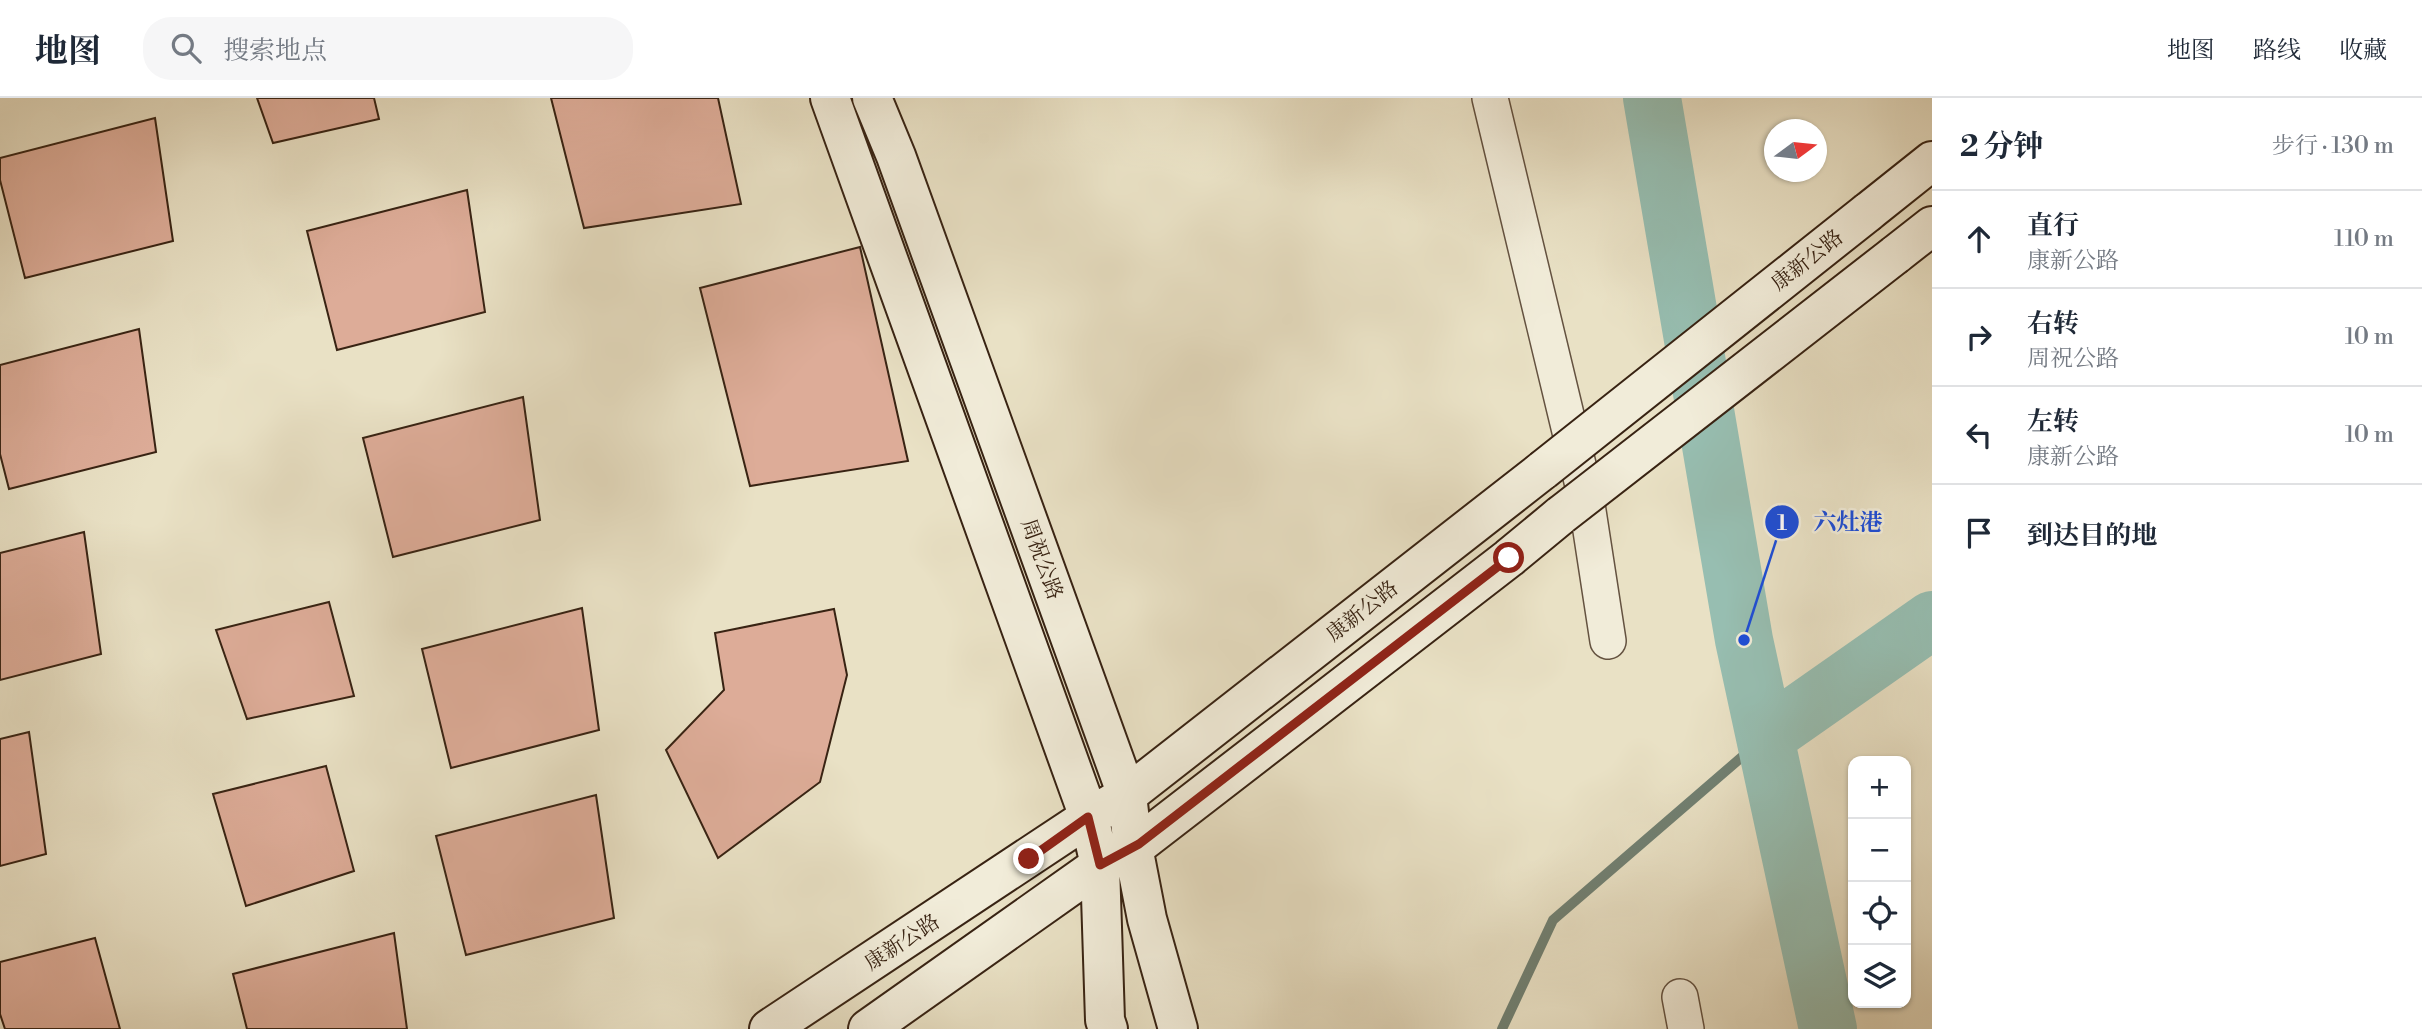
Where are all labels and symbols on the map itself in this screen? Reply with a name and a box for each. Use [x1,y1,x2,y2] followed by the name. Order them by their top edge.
[1764,119,1827,182] north arrow
[1767,225,1849,297] street label: 康新公路
[1764,500,1896,544] callout: 六灶港
[1814,509,1883,537] text: 六灶港
[1777,511,1787,537] text: 1
[1014,515,1068,603] street label: 周祝公路
[1493,542,1524,573] route start
[1322,576,1404,648] street label: 康新公路
[1013,843,1044,874] route end
[860,909,945,977] street label: 康新公路

